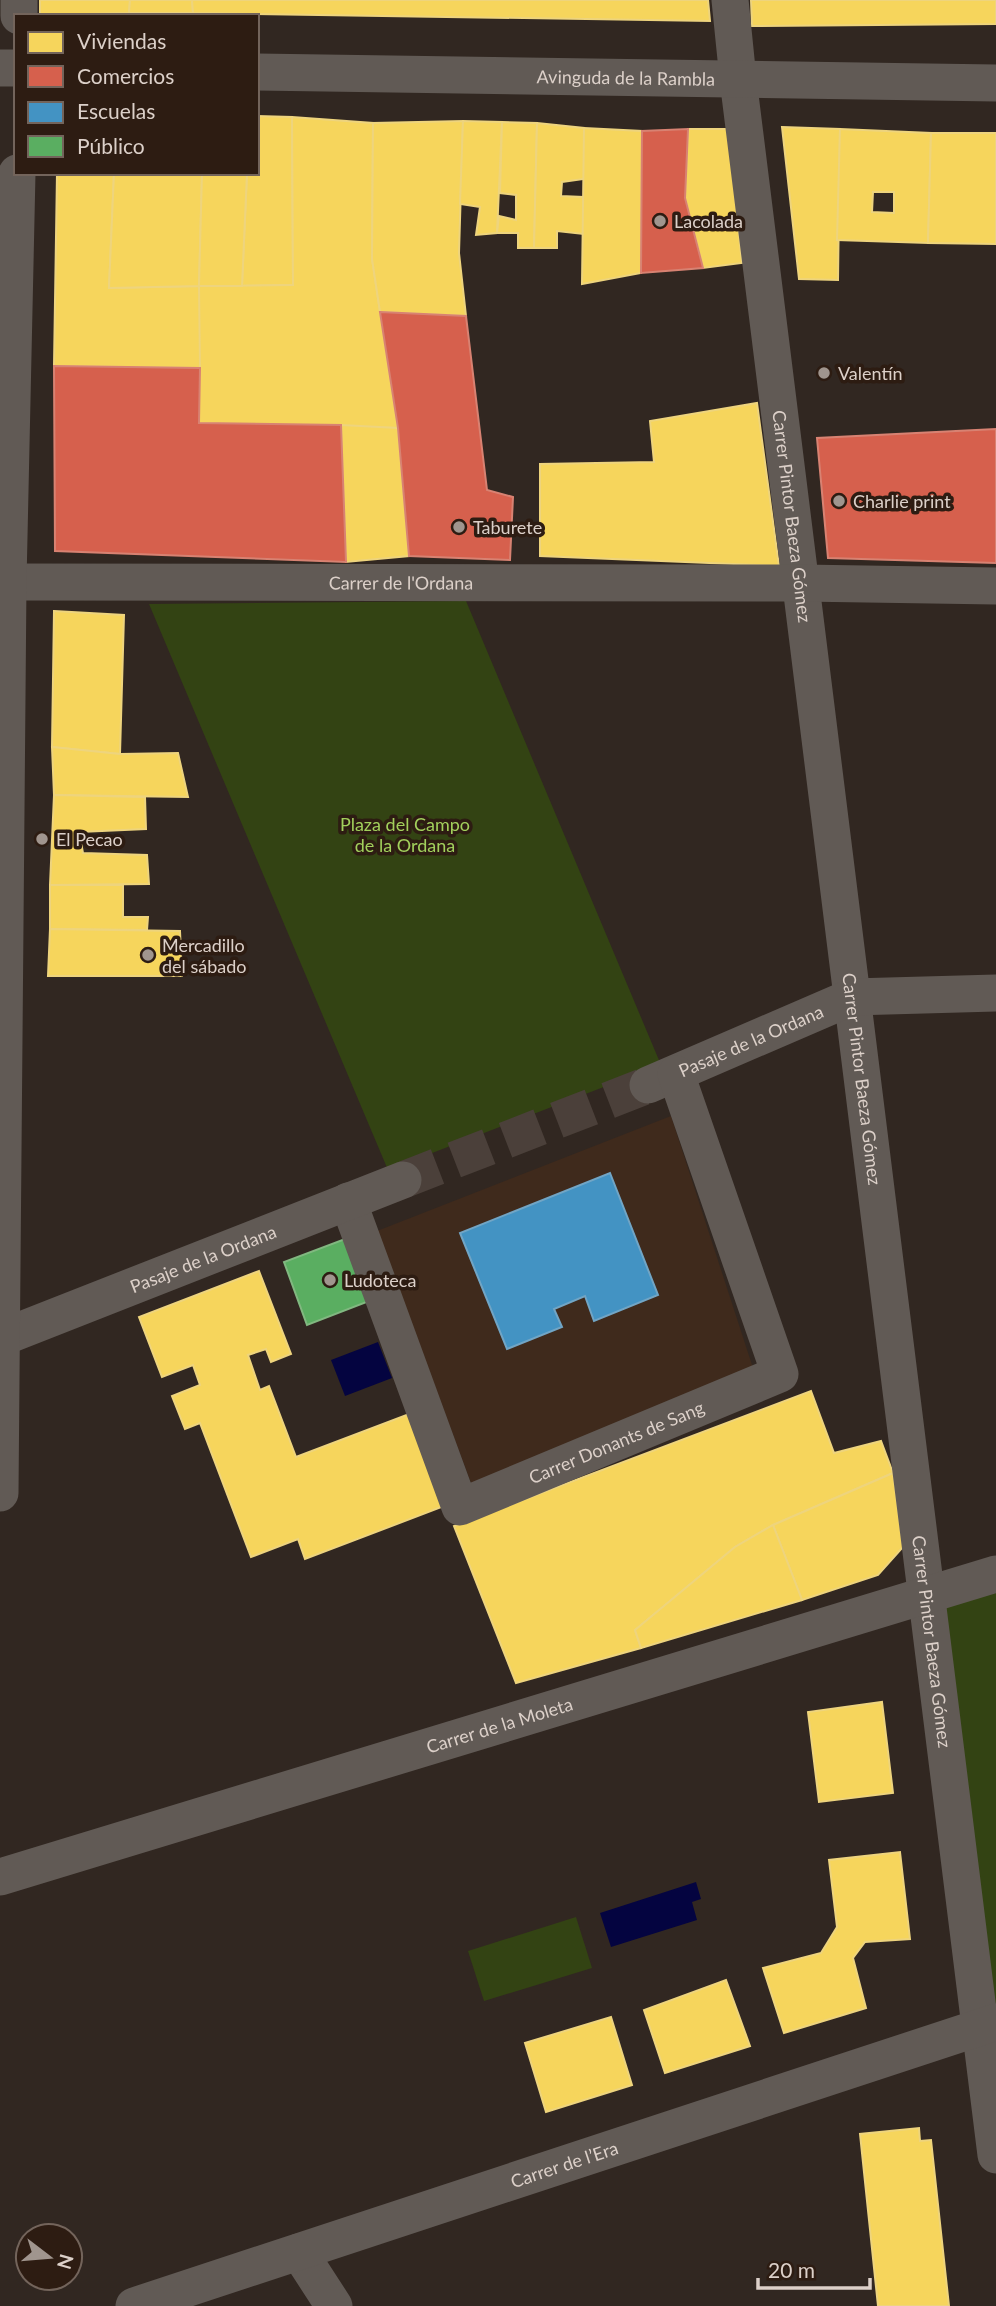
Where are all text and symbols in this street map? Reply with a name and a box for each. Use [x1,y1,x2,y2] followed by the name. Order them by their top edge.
[14,14,259,175] legend
[77,28,166,53] text: Viviendas
[77,63,174,88] text: Comercios
[537,65,715,90] street label: Avinguda de la Rambla
[77,98,155,123] text: Escuelas
[77,133,145,158] text: Público
[674,210,743,232] place label: Lacolada
[652,213,668,229] marker: Lacolada
[838,362,903,384] place label: Valentín
[816,365,832,381] marker: Valentín
[768,409,816,624] street label: Carrer Pintor Baeza Gómez
[853,490,951,512] place label: Charlie print
[831,493,847,509] marker: Charlie print
[473,516,542,538] place label: Taburete
[451,519,467,535] marker: Taburete
[329,571,473,594] street label: Carrer de l'Ordana
[340,813,470,856] park label: Plaza del Campo de la Ordana
[56,828,123,850] place label: El Pecao
[34,831,50,847] marker: El Pecao
[162,934,247,977] place label: Mercadillo del sábado
[140,947,156,963] marker: Mercadillo del sábado
[838,971,886,1186] street label: Carrer Pintor Baeza Gómez
[675,1000,826,1081] street label: Pasaje de la Ordana
[127,1220,279,1297] street label: Pasaje de la Ordana
[344,1269,416,1291] place label: Ludoteca
[322,1272,338,1288] marker: Ludoteca
[525,1396,707,1488] street label: Carrer Donants de Sang
[908,1534,956,1749] street label: Carrer Pintor Baeza Gómez
[424,1692,575,1758] street label: Carrer de la Moleta
[508,2136,621,2192] street label: Carrer de l’Era
[14,2222,84,2292] north arrow
[758,2246,870,2290] scale bar
[53,2252,79,2272] text: N
[768,2257,815,2282] text: 20 m

